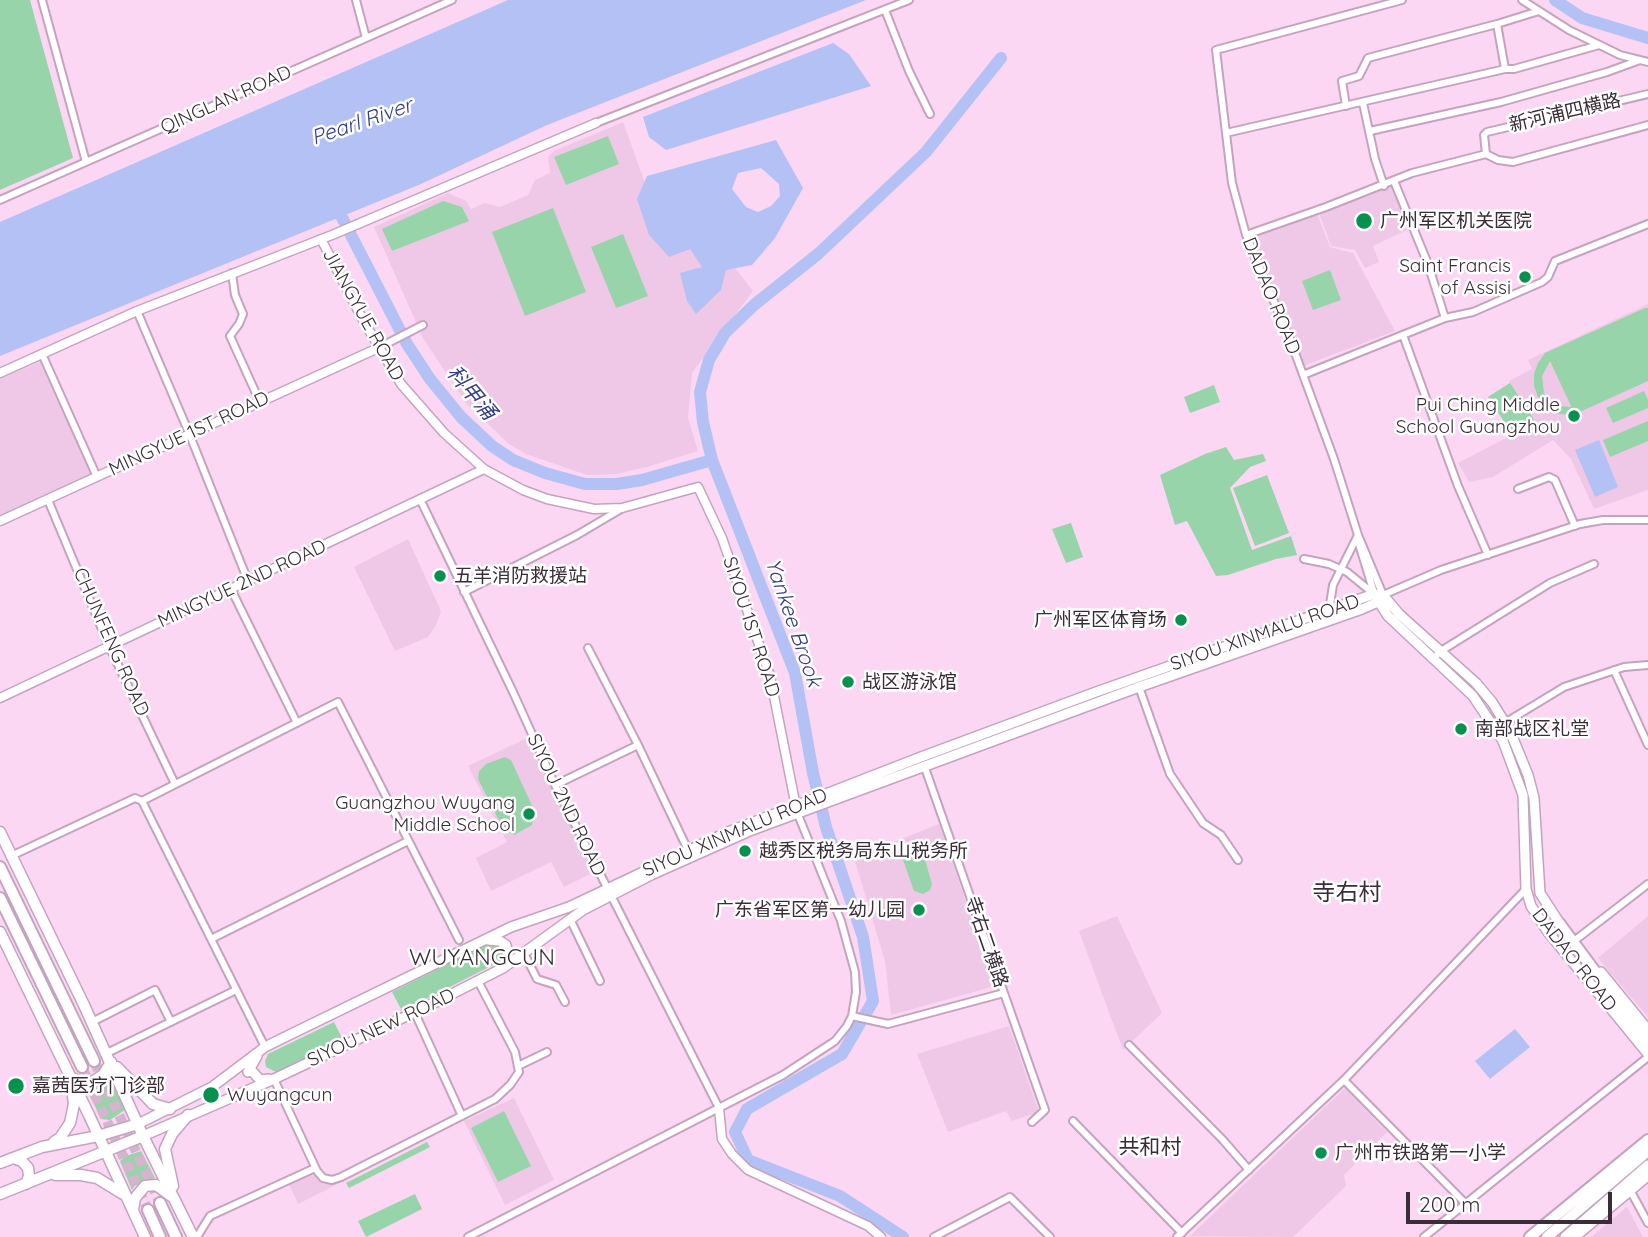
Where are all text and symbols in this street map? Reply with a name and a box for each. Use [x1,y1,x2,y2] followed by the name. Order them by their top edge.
[157,61,295,139] street label: QINGLAN ROAD
[1507,89,1623,137] street label: 新河浦四横路
[308,93,416,151] water label: Pearl River
[1380,210,1532,232] place label: 广州军区机关医院
[1354,211,1374,231] marker: 广州军区机关医院
[1237,234,1305,358] street label: DADAO ROAD
[317,245,409,385] street label: JIANGYUE ROAD
[1399,255,1511,299] place label: Saint Francis of Assisi
[1517,269,1533,285] marker: Saint Francis of Assisi
[441,361,501,425] water label: 科甲涌
[105,387,273,481] street label: MINGYUE 1ST ROAD
[1396,394,1560,438] place label: Pui Ching Middle School Guangzhou
[1566,408,1582,424] marker: Pui Ching Middle School Guangzhou
[154,535,330,633] street label: MINGYUE 2ND ROAD
[718,554,784,700] street label: SIYOU 1ST ROAD
[759,556,827,690] water label: Yankee Brook
[68,564,154,720] street label: CHUNFENG ROAD
[454,565,587,587] place label: 五羊消防救援站
[432,568,448,584] marker: 五羊消防救援站
[1168,590,1362,676] street label: SIYOU XINMALU ROAD
[1034,609,1167,631] place label: 广州军区体育场
[1173,612,1189,628] marker: 广州军区体育场
[862,671,957,693] place label: 战区游泳馆
[840,674,856,690] marker: 战区游泳馆
[1475,718,1589,740] place label: 南部战区礼堂
[1453,721,1469,737] marker: 南部战区礼堂
[522,730,610,880] street label: SIYOU 2ND ROAD
[639,784,831,882] street label: SIYOU XINMALU ROAD
[335,792,515,836] place label: Guangzhou Wuyang Middle School
[521,806,537,822] marker: Guangzhou Wuyang Middle School
[759,840,968,862] place label: 越秀区税务局东山税务所
[737,843,753,859] marker: 越秀区税务局东山税务所
[1313,879,1381,907] district label: 寺右村
[960,893,1012,991] street label: 寺右二横路
[715,899,905,921] place label: 广东省军区第一幼儿园
[911,902,927,918] marker: 广东省军区第一幼儿园
[1527,904,1621,1016] street label: DADAO ROAD
[401,944,563,972] district label: WUYANGCUN
[304,984,458,1072] street label: SIYOU NEW ROAD
[32,1075,165,1097] place label: 嘉茜医疗门诊部
[6,1076,26,1096] marker: 嘉茜医疗门诊部
[227,1084,332,1106] place label: Wuyangcun
[201,1085,221,1105] marker: Wuyangcun
[1119,1135,1181,1161] district label: 共和村
[1335,1142,1506,1164] place label: 广州市铁路第一小学
[1313,1145,1329,1161] marker: 广州市铁路第一小学
[1410,1178,1616,1222] scale bar
[1419,1191,1481,1217] text: 200 m

